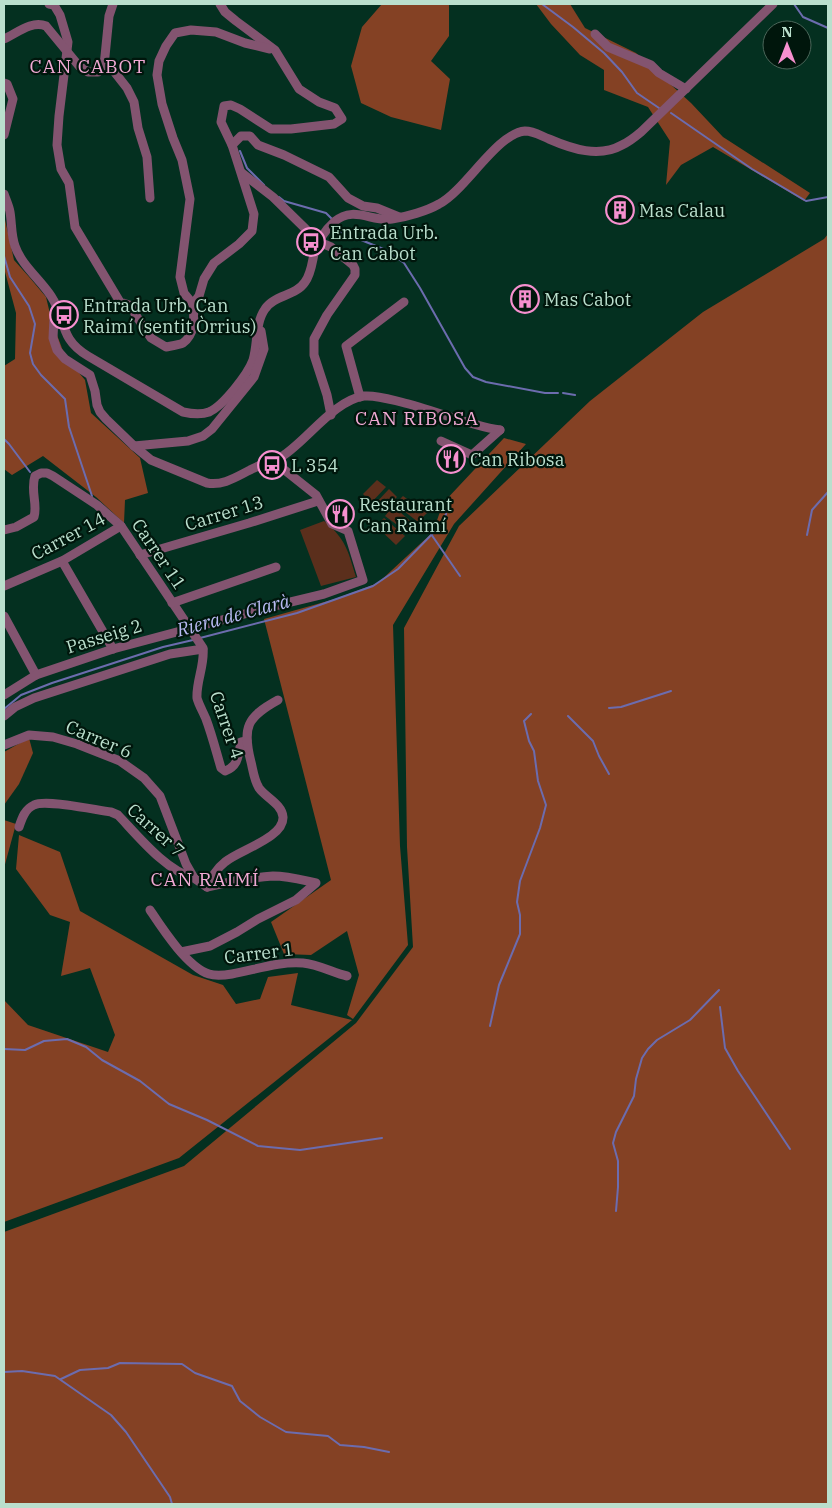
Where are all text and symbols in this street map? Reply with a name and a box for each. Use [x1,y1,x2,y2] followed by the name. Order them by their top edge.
[762,20,812,70] north arrow
[781,23,793,41] text: N
[30,54,146,78] district label: CAN CABOT
[605,195,635,225] building icon: Mas Calau
[639,199,725,222] place label: Mas Calau
[330,221,438,265] place label: Entrada Urb. Can Cabot
[296,227,326,257] bus stop icon: Entrada Urb. Can Cabot
[510,284,540,314] building icon: Mas Cabot
[544,288,631,311] place label: Mas Cabot
[83,294,256,338] place label: Entrada Urb. Can Raimí (sentit Òrrius)
[49,300,79,330] bus stop icon: Entrada Urb. Can Raimí (sentit Òrrius)
[355,406,479,430] district label: CAN RIBOSA
[436,444,466,474] restaurant icon: Can Ribosa
[470,448,565,471] place label: Can Ribosa
[257,450,287,480] bus stop icon: L 354
[291,454,338,477] place label: L 354
[182,490,266,536] street label: Carrer 13
[359,493,452,537] place label: Restaurant Can Raimí
[325,499,355,529] restaurant icon: Restaurant Can Raimí
[27,507,109,565] street label: Carrer 14
[127,514,191,594] street label: Carrer 11
[173,588,293,642] water label: Riera de Clarà
[63,614,145,658] street label: Passeig 2
[205,688,249,762] street label: Carrer 4
[62,715,136,763] street label: Carrer 6
[122,798,190,862] street label: Carrer 7
[151,867,259,891] district label: CAN RAIMÍ
[223,937,295,969] street label: Carrer 1

